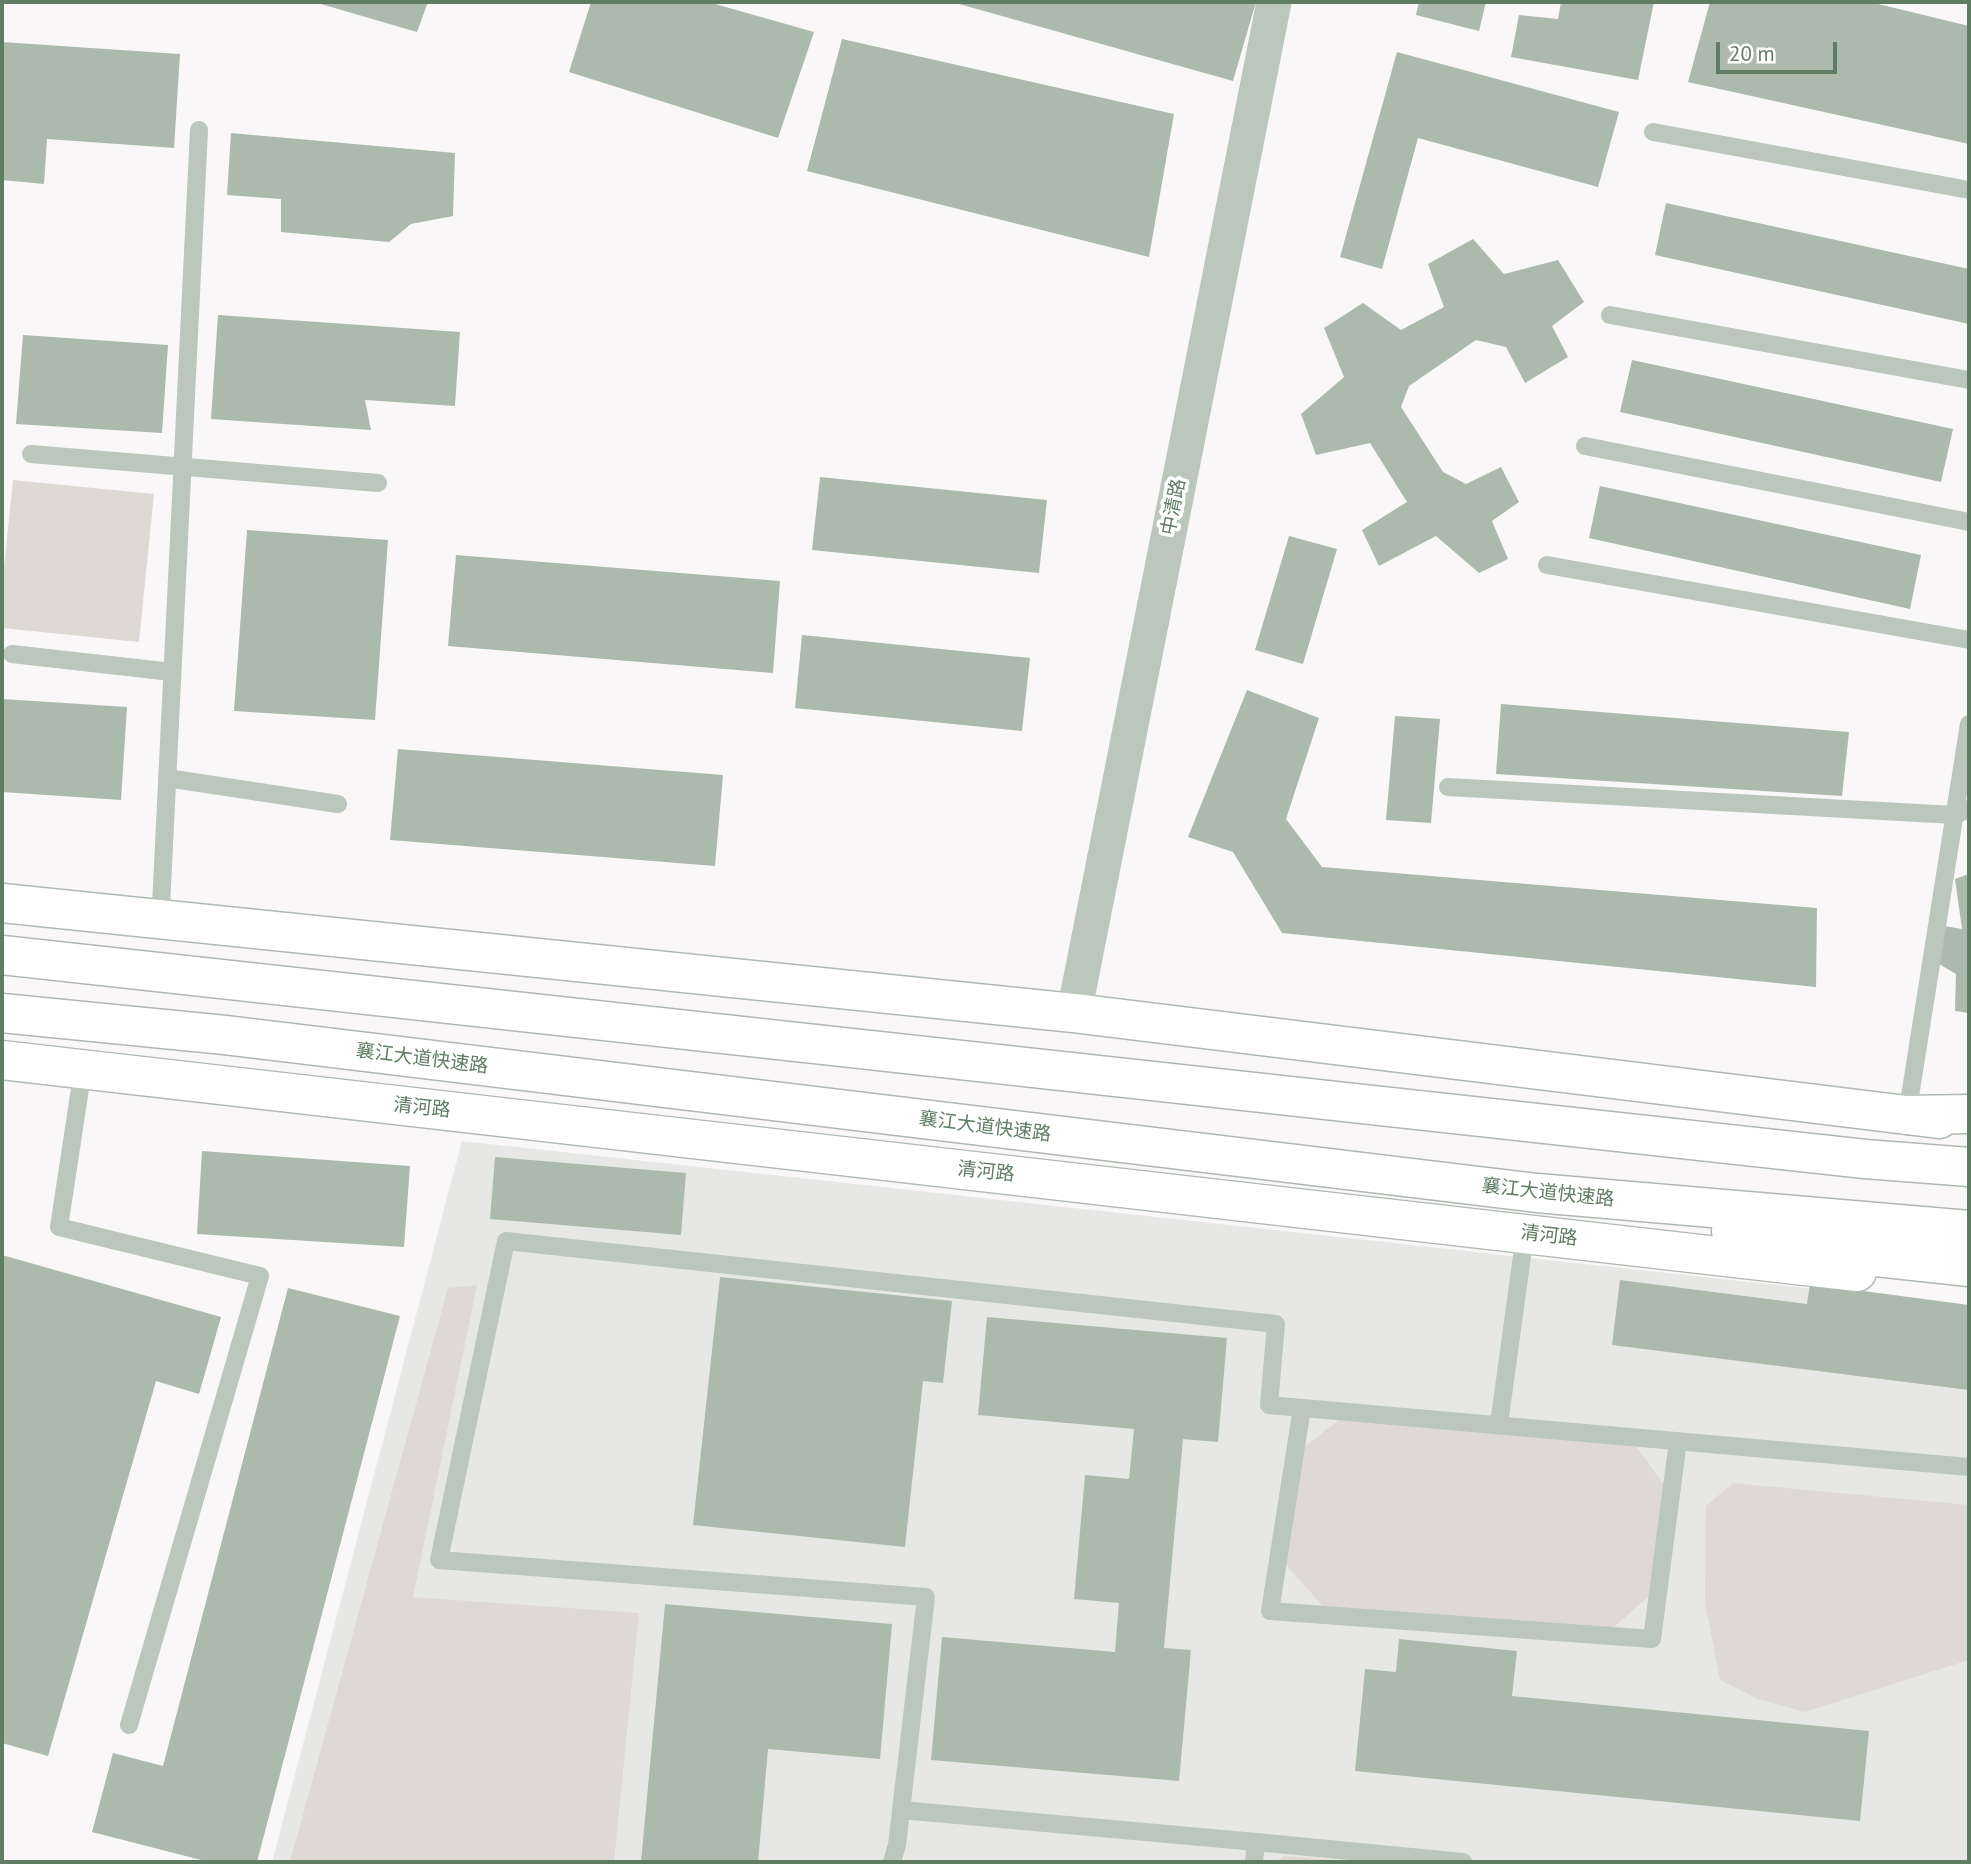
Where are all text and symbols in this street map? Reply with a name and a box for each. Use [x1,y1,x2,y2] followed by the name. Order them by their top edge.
[1719,28,1840,72] scale bar
[1729,40,1775,67] text: 20 m
[1157,477,1191,537] street label: 中清路
[355,1040,489,1078] street label: 襄江大道快速路
[392,1094,452,1122] street label: 清河路
[918,1108,1052,1146] street label: 襄江大道快速路
[956,1158,1016,1186] street label: 清河路
[1481,1175,1615,1211] street label: 襄江大道快速路
[1519,1221,1579,1251] street label: 清河路

